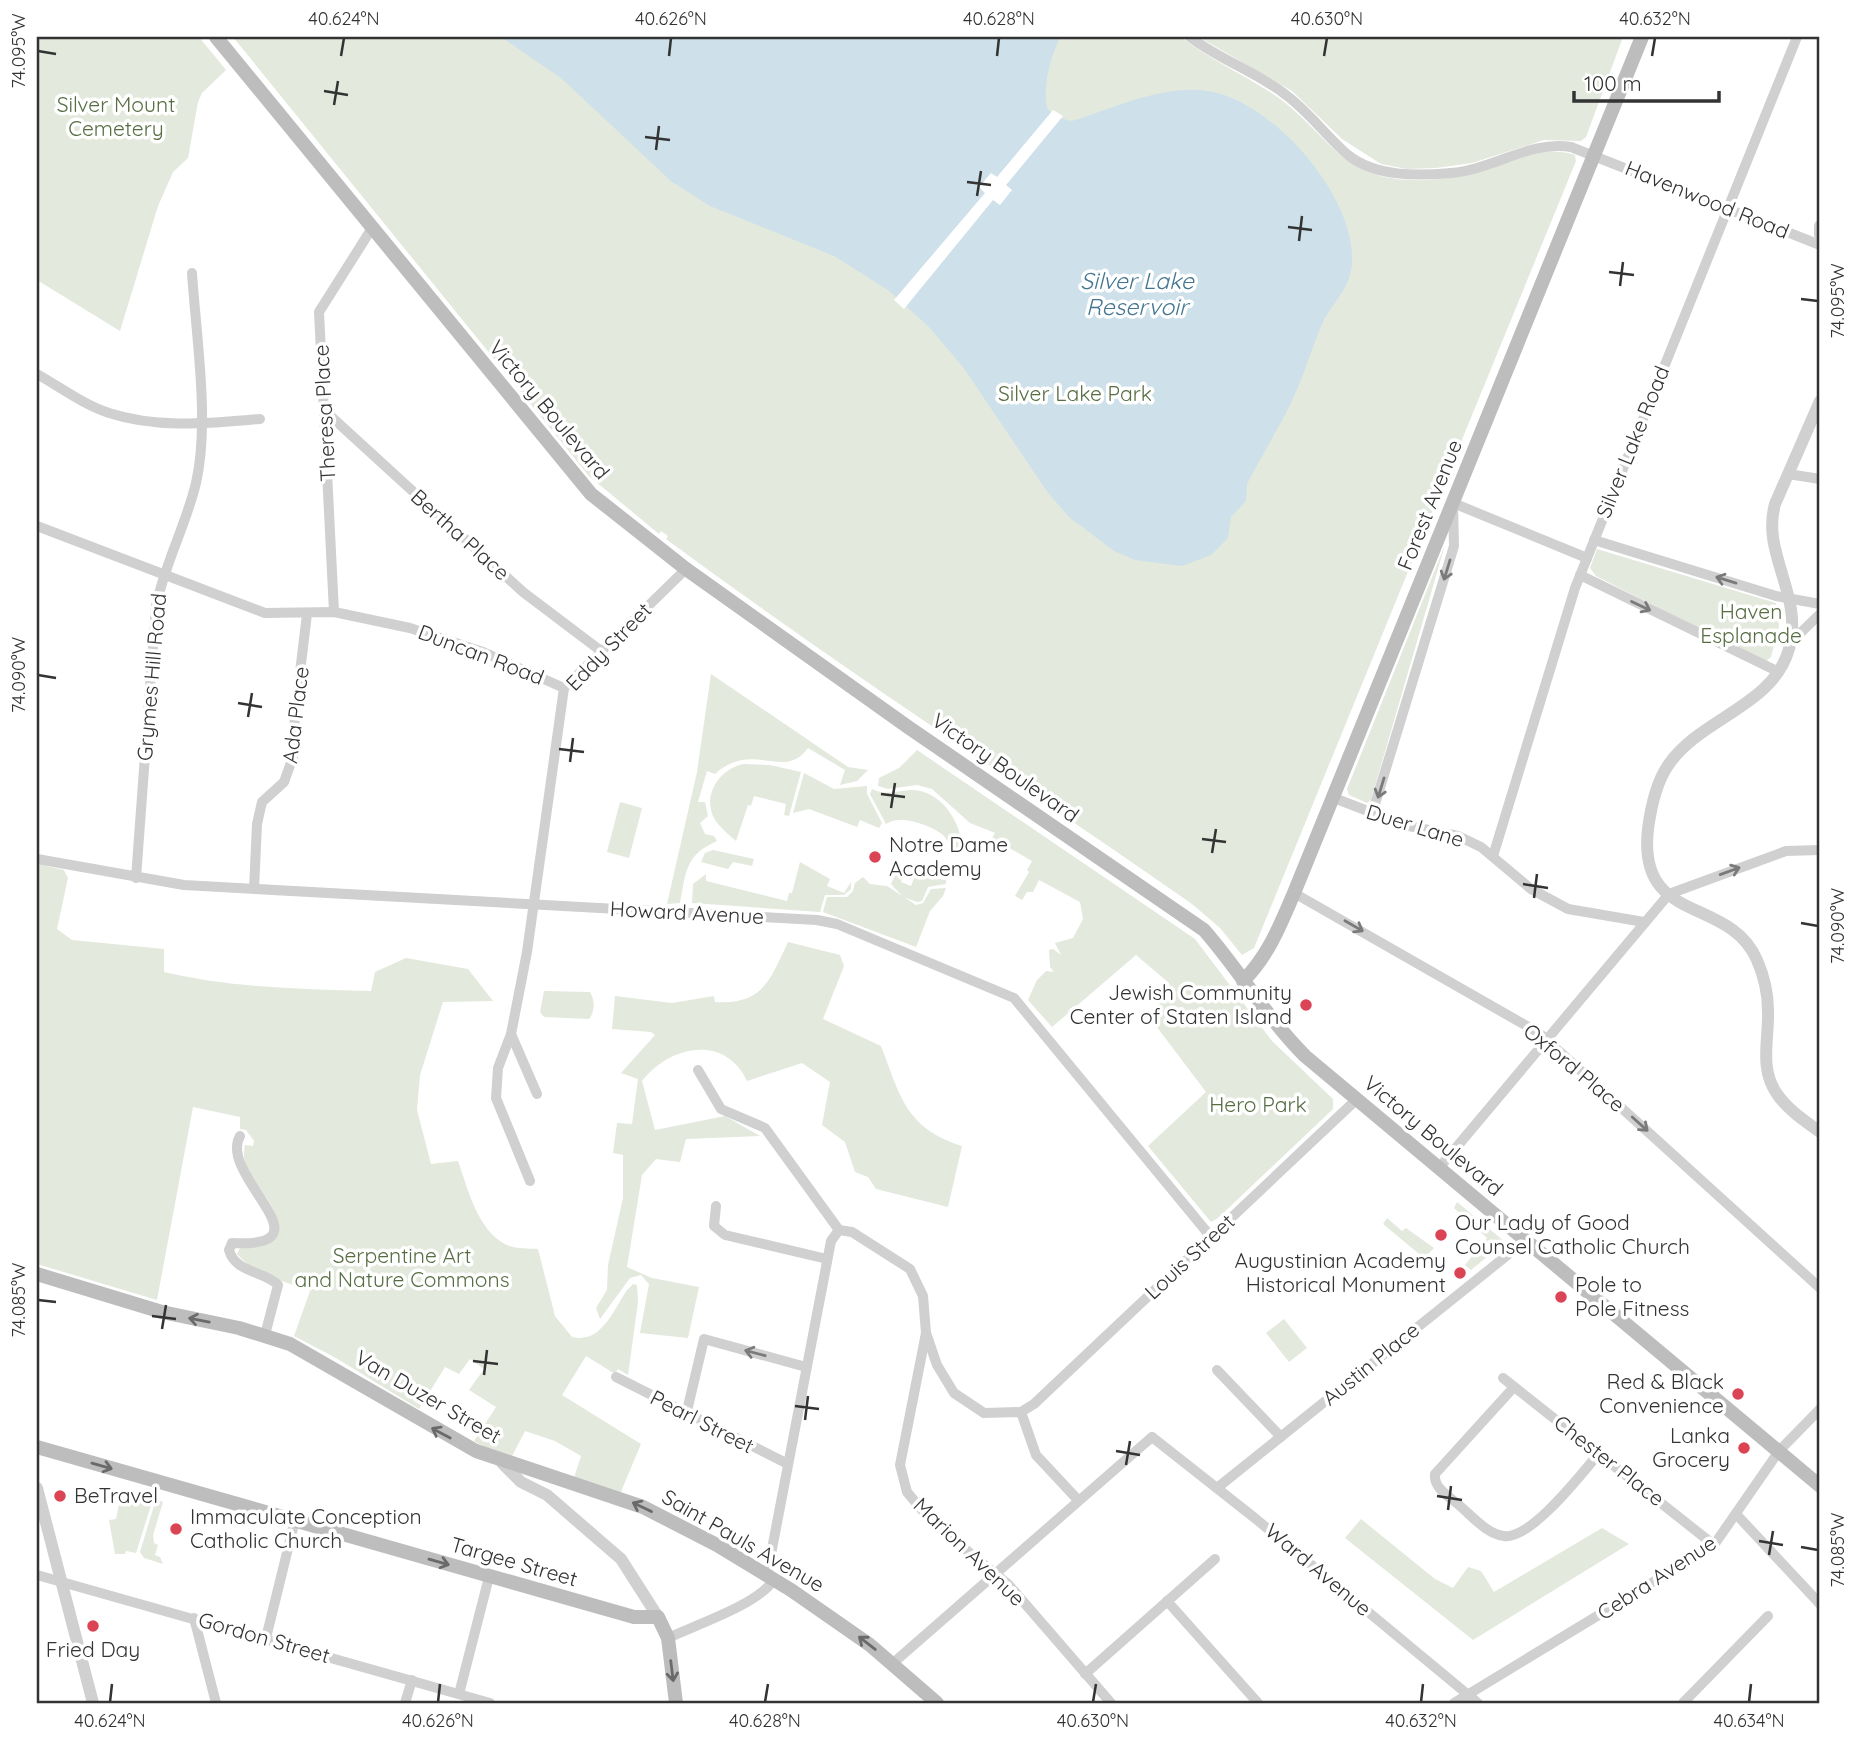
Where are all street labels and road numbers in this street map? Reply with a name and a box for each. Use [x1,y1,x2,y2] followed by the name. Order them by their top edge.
[1622,154,1793,244] street label: Havenwood Road
[484,335,616,484] street label: Victory Boulevard
[307,344,341,482] street label: Theresa Place
[1590,362,1674,521] street label: Silver Lake Road
[1391,436,1467,574] street label: Forest Avenue
[406,483,515,585] street label: Bertha Place
[131,592,171,762] street label: Grymes Hill Road
[560,597,657,696] street label: Eddy Street
[415,618,548,690] street label: Duncan Road
[276,665,314,765] street label: Ada Place
[927,707,1084,828] street label: Victory Boulevard
[1363,798,1467,852] street label: Duer Lane
[609,895,765,929] street label: Howard Avenue
[1519,1017,1631,1117] street label: Oxford Place
[1359,1069,1508,1201] street label: Victory Boulevard
[1139,1208,1240,1304] street label: Louis Street
[1317,1316,1424,1410] street label: Austin Place
[351,1344,506,1448] street label: Van Duzer Street
[646,1384,759,1458] street label: Pearl Street
[1549,1409,1670,1511] street label: Chester Place
[658,1483,829,1597] street label: Saint Pauls Avenue
[908,1492,1031,1611] street label: Marion Avenue
[1260,1517,1377,1621] street label: Ward Avenue
[1592,1529,1721,1625] street label: Cebra Avenue
[448,1531,581,1592] street label: Targee Street
[196,1606,333,1668] street label: Gordon Street

